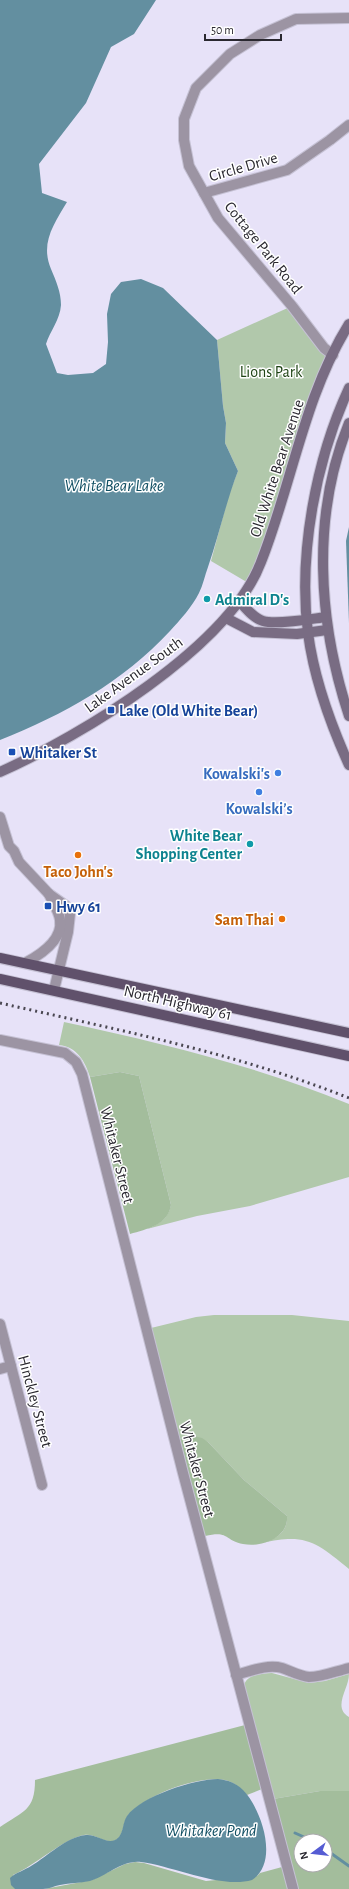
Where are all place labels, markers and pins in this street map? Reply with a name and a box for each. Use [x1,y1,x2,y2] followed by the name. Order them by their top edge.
[215,592,289,608] place label: Admiral D's
[202,594,212,604] marker: Admiral D's
[119,703,258,719] place label: Lake (Old White Bear)
[106,705,116,715] marker: Lake (Old White Bear)
[20,745,97,761] place label: Whitaker St
[7,747,17,757] marker: Whitaker St
[203,766,270,782] place label: Kowalski's
[273,768,283,778] marker: Kowalski's
[254,787,264,797] marker: Kowalski’s
[225,801,293,817] place label: Kowalski’s
[136,828,242,862] place label: White Bear Shopping Center
[245,839,255,849] marker: White Bear Shopping Center
[73,850,83,860] marker: Taco John's
[43,864,113,880] place label: Taco John's
[56,899,101,916] place label: Hwy 61
[43,901,53,911] marker: Hwy 61
[215,912,274,928] place label: Sam Thai
[277,914,287,924] marker: Sam Thai

